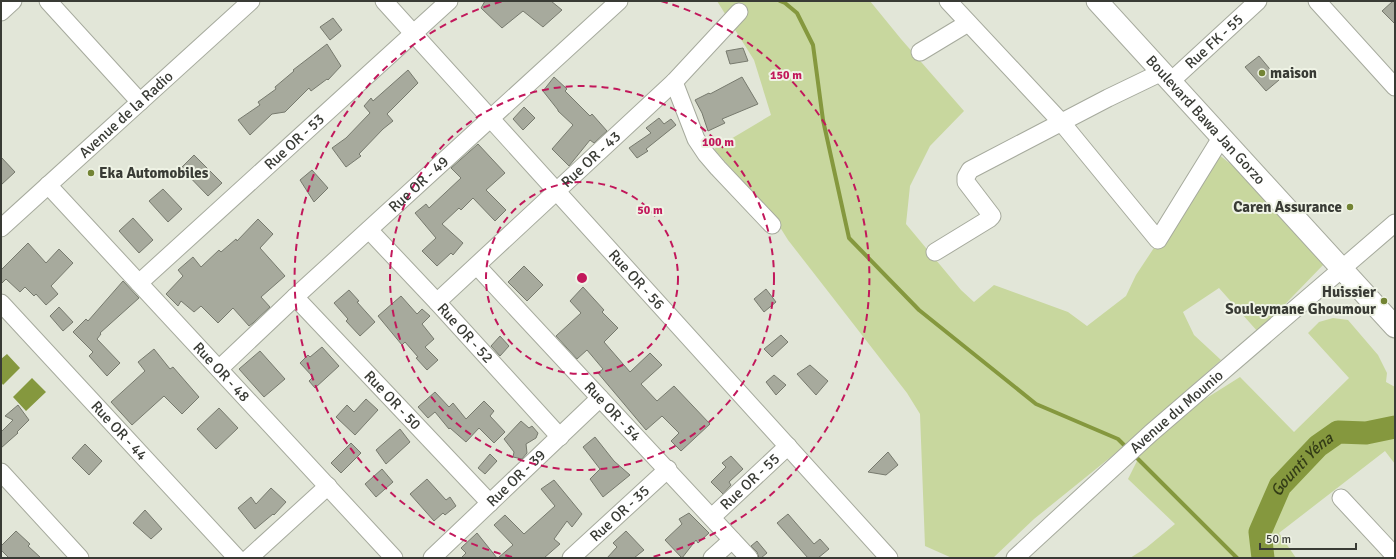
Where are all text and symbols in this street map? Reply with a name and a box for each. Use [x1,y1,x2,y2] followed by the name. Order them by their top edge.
[1181,10,1247,73] street label: Rue FK - 55
[1142,51,1269,188] street label: Boulevard Bawa Jan Gorzo
[1270,64,1317,82] place label: maison
[75,67,177,162] street label: Avenue de la Radio
[770,68,802,83] text: 150 m
[1257,68,1267,78] marker: maison
[261,110,328,173] street label: Rue OR - 53
[557,127,624,191] street label: Rue OR - 43
[702,135,734,150] text: 100 m
[385,152,452,216] street label: Rue OR - 49
[99,164,209,182] place label: Eka Automobiles
[86,168,96,178] marker: Eka Automobiles
[1233,198,1342,216] place label: Caren Assurance
[1345,202,1355,212] marker: Caren Assurance
[637,203,663,218] text: 50 m
[605,246,668,313] street label: Rue OR - 56
[575,271,589,285] centre of rings
[1225,283,1376,318] place label: Huissier Souleymane Ghoumour
[1379,296,1389,306] marker: Huissier Souleymane Ghoumour
[433,299,497,367] street label: Rue OR - 52
[189,338,253,405] street label: Rue OR - 48
[1126,366,1227,457] street label: Avenue du Mounio
[360,367,425,433] street label: Rue OR - 50
[581,378,645,445] street label: Rue OR - 54
[87,397,151,464] street label: Rue OR - 44
[1267,428,1338,499] water label: Gounti Yéna
[483,446,549,510] street label: Rue OR - 39
[717,449,783,514] street label: Rue OR - 55
[586,482,653,545] street label: Rue OR - 35
[1260,525,1356,551] scale bar
[1266,532,1291,547] text: 50 m

